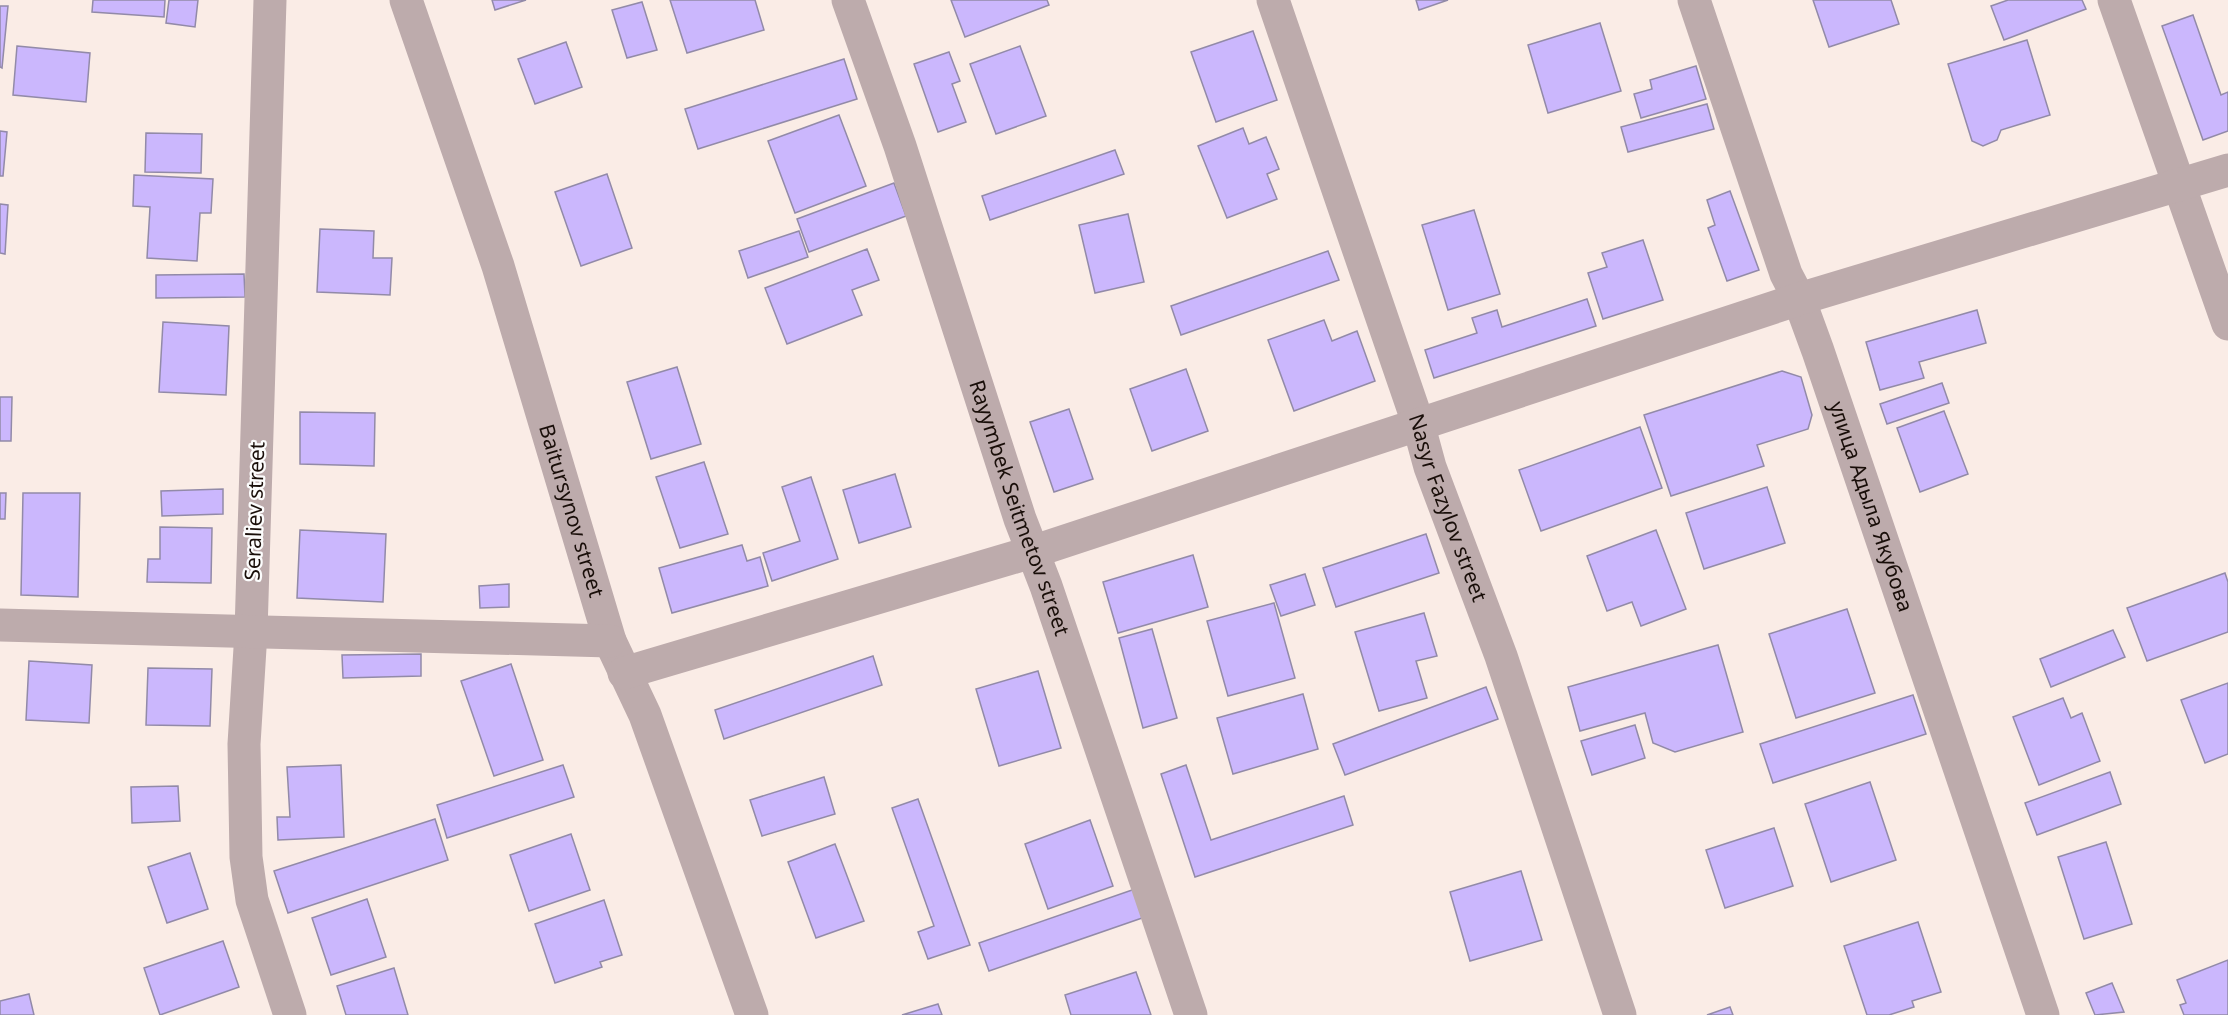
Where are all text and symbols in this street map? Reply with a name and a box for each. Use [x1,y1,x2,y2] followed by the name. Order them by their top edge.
[963,376,1077,639] street label: Rayymbek Seitmetov street
[1823,398,1920,615] street label: улица Адыла Якубова
[1403,410,1494,606] street label: Nasyr Fazylov street
[533,421,611,601] street label: Baitursynov street
[238,441,270,581] street label: Seraliev street

